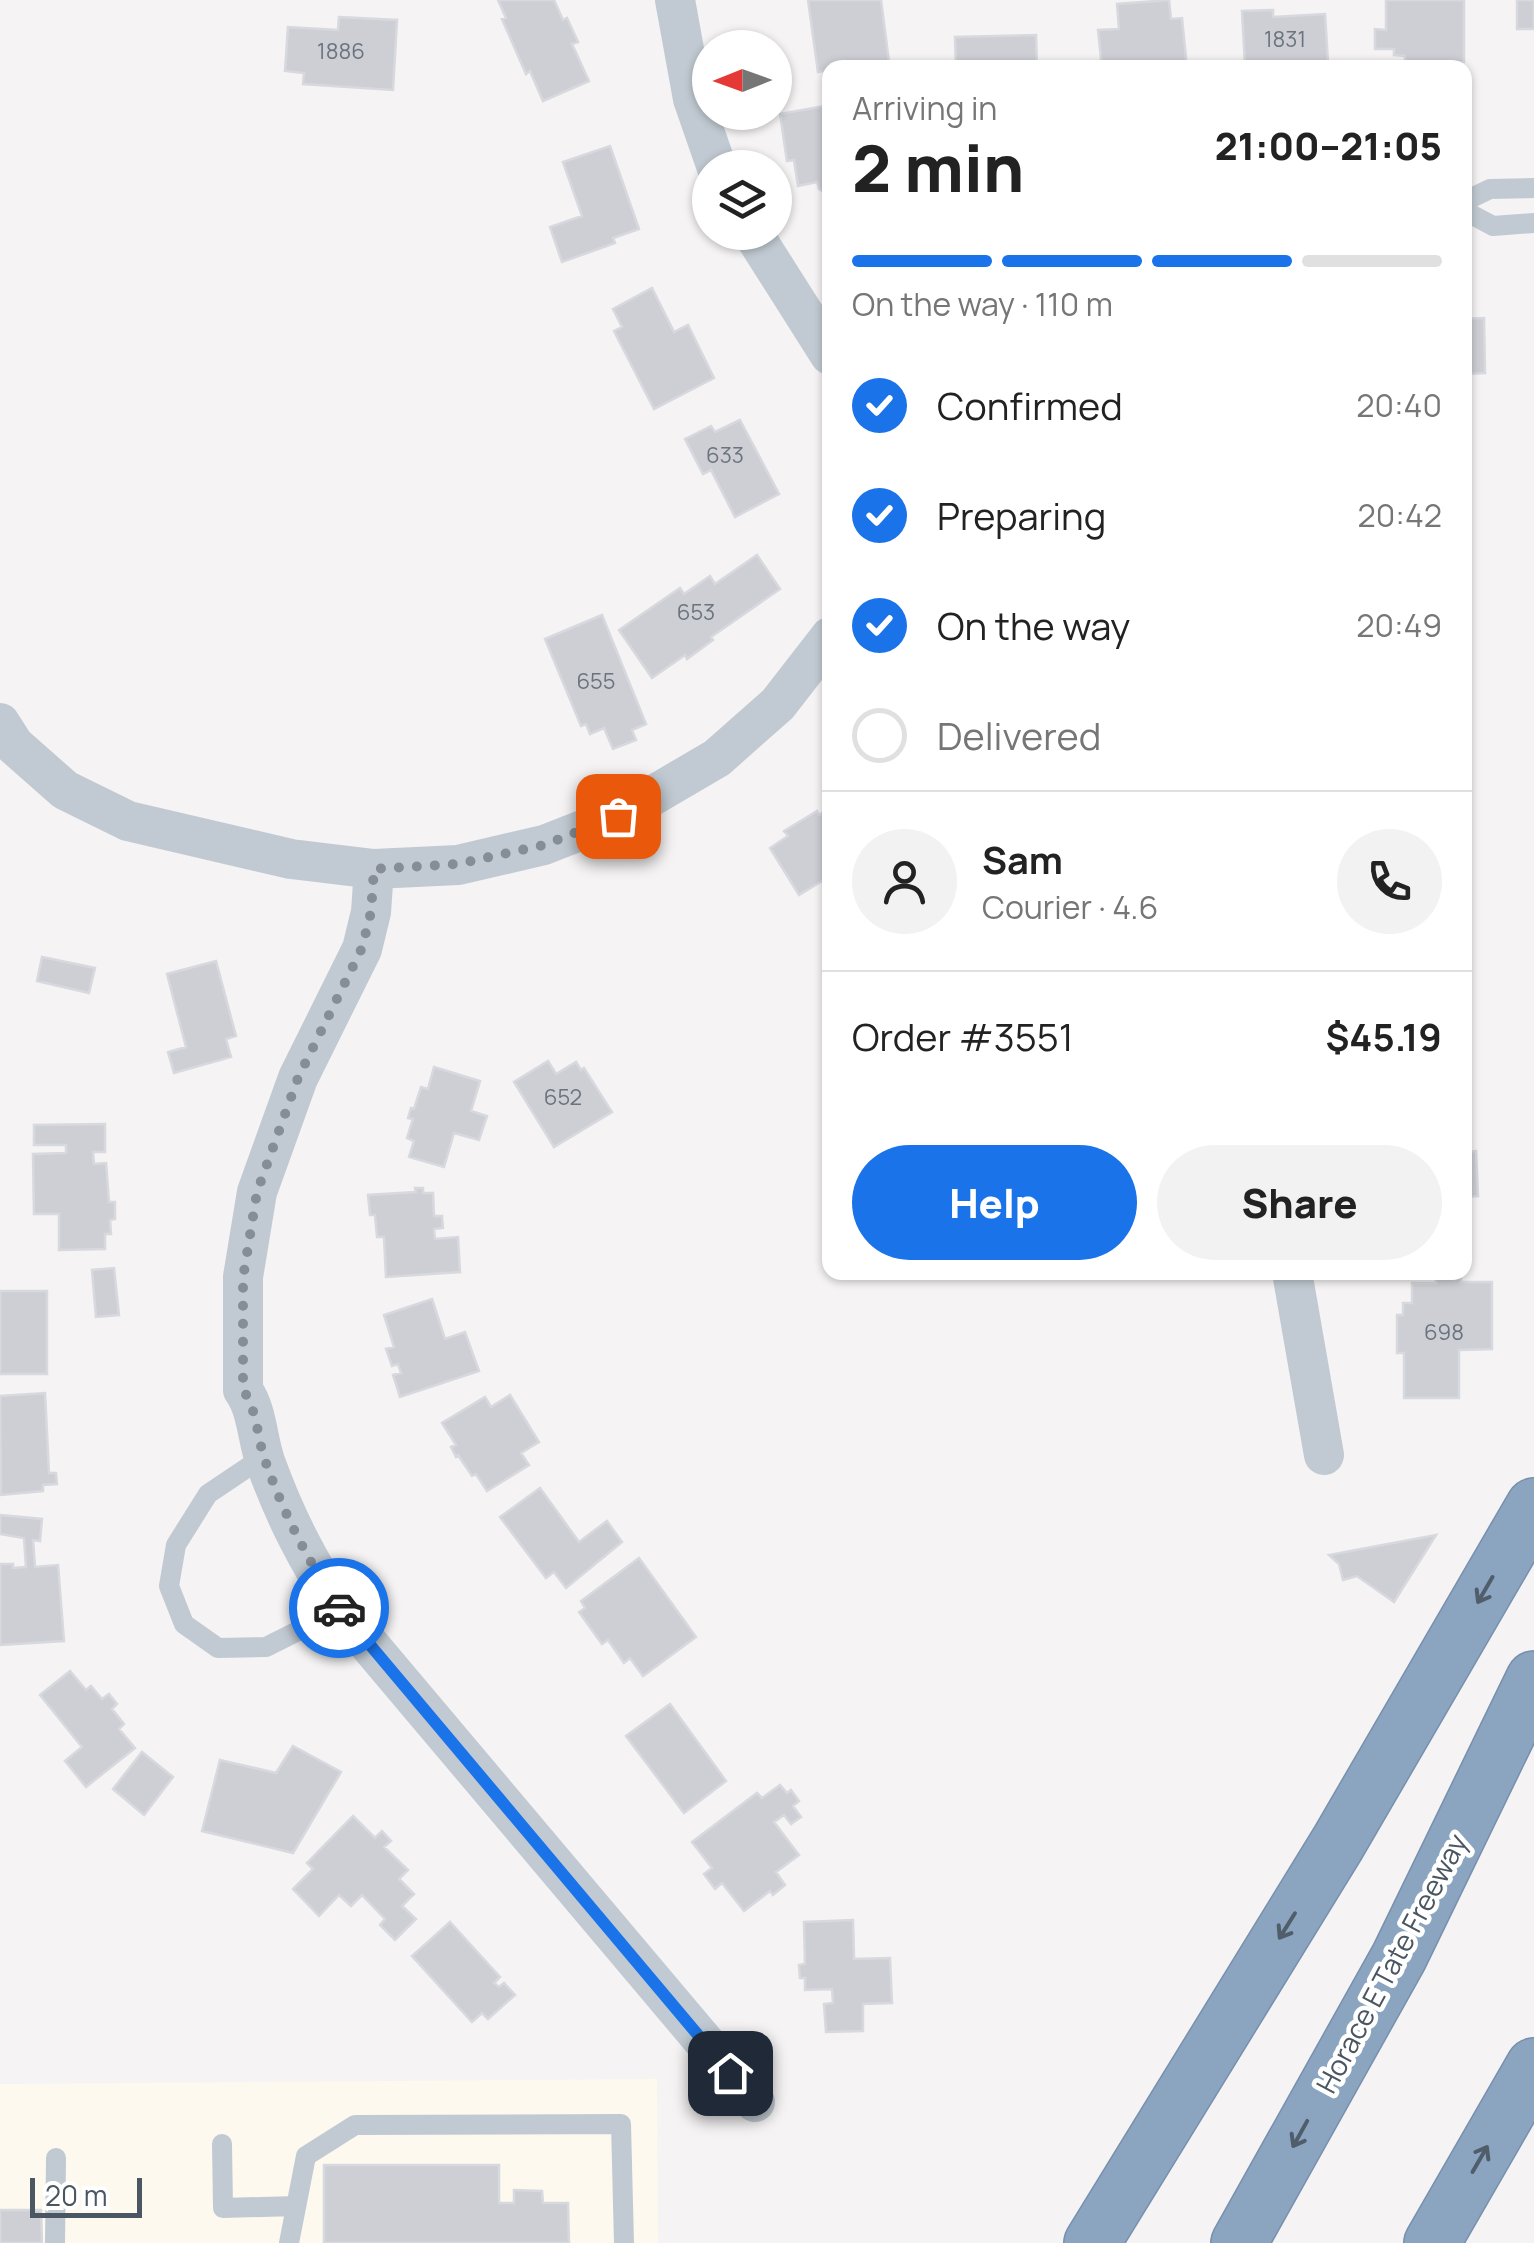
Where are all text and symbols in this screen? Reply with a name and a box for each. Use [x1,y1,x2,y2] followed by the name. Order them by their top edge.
[1264,24,1306,54] house number: 1831
[692,30,792,130] north arrow
[692,30,792,250] map controls
[317,36,365,66] house number: 1886
[852,86,997,130] text: Arriving in
[1215,119,1442,171] text: 21:00–21:05
[852,123,1024,212] text: 2 min
[692,150,792,250] button: layers
[852,282,1113,326] text: On the way · 110 m
[852,378,907,433] icon: check
[937,379,1123,431] text: Confirmed
[1356,383,1442,427] text: 20:40
[706,440,744,470] house number: 633
[852,488,907,543] icon: check
[937,489,1106,541] text: Preparing
[1358,493,1442,537] text: 20:42
[677,597,715,627] house number: 653
[852,598,907,653] icon: check
[937,599,1130,651] text: On the way
[1356,603,1442,647] text: 20:49
[576,666,616,696] house number: 655
[937,709,1101,761] text: Delivered
[576,774,661,859] pin
[591,789,646,844] icon: bag
[852,829,957,934] button: person
[1337,829,1442,934] button: phone
[982,833,1063,885] text: Sam
[982,885,1158,929] text: Courier · 4.6
[852,1010,1074,1062] text: Order #3551
[1326,1010,1442,1062] text: $45.19
[544,1082,582,1112] house number: 652
[852,1145,1137,1260] button: Help
[1157,1145,1442,1260] button: Share
[1424,1317,1464,1347] house number: 698
[289,1558,389,1658] courier
[1475,1576,1495,1604] one-way arrow
[312,1581,367,1636] icon: car
[1306,1826,1476,2099] street label: Horace E Tate Freeway
[1277,1911,1297,1939] one-way arrow
[688,2031,773,2116] pin
[703,2046,758,2101] icon: home
[1290,2118,1310,2148] one-way arrow
[1471,2144,1491,2174] one-way arrow
[30,2173,142,2218] scale bar
[45,2176,107,2214] text: 20 m

